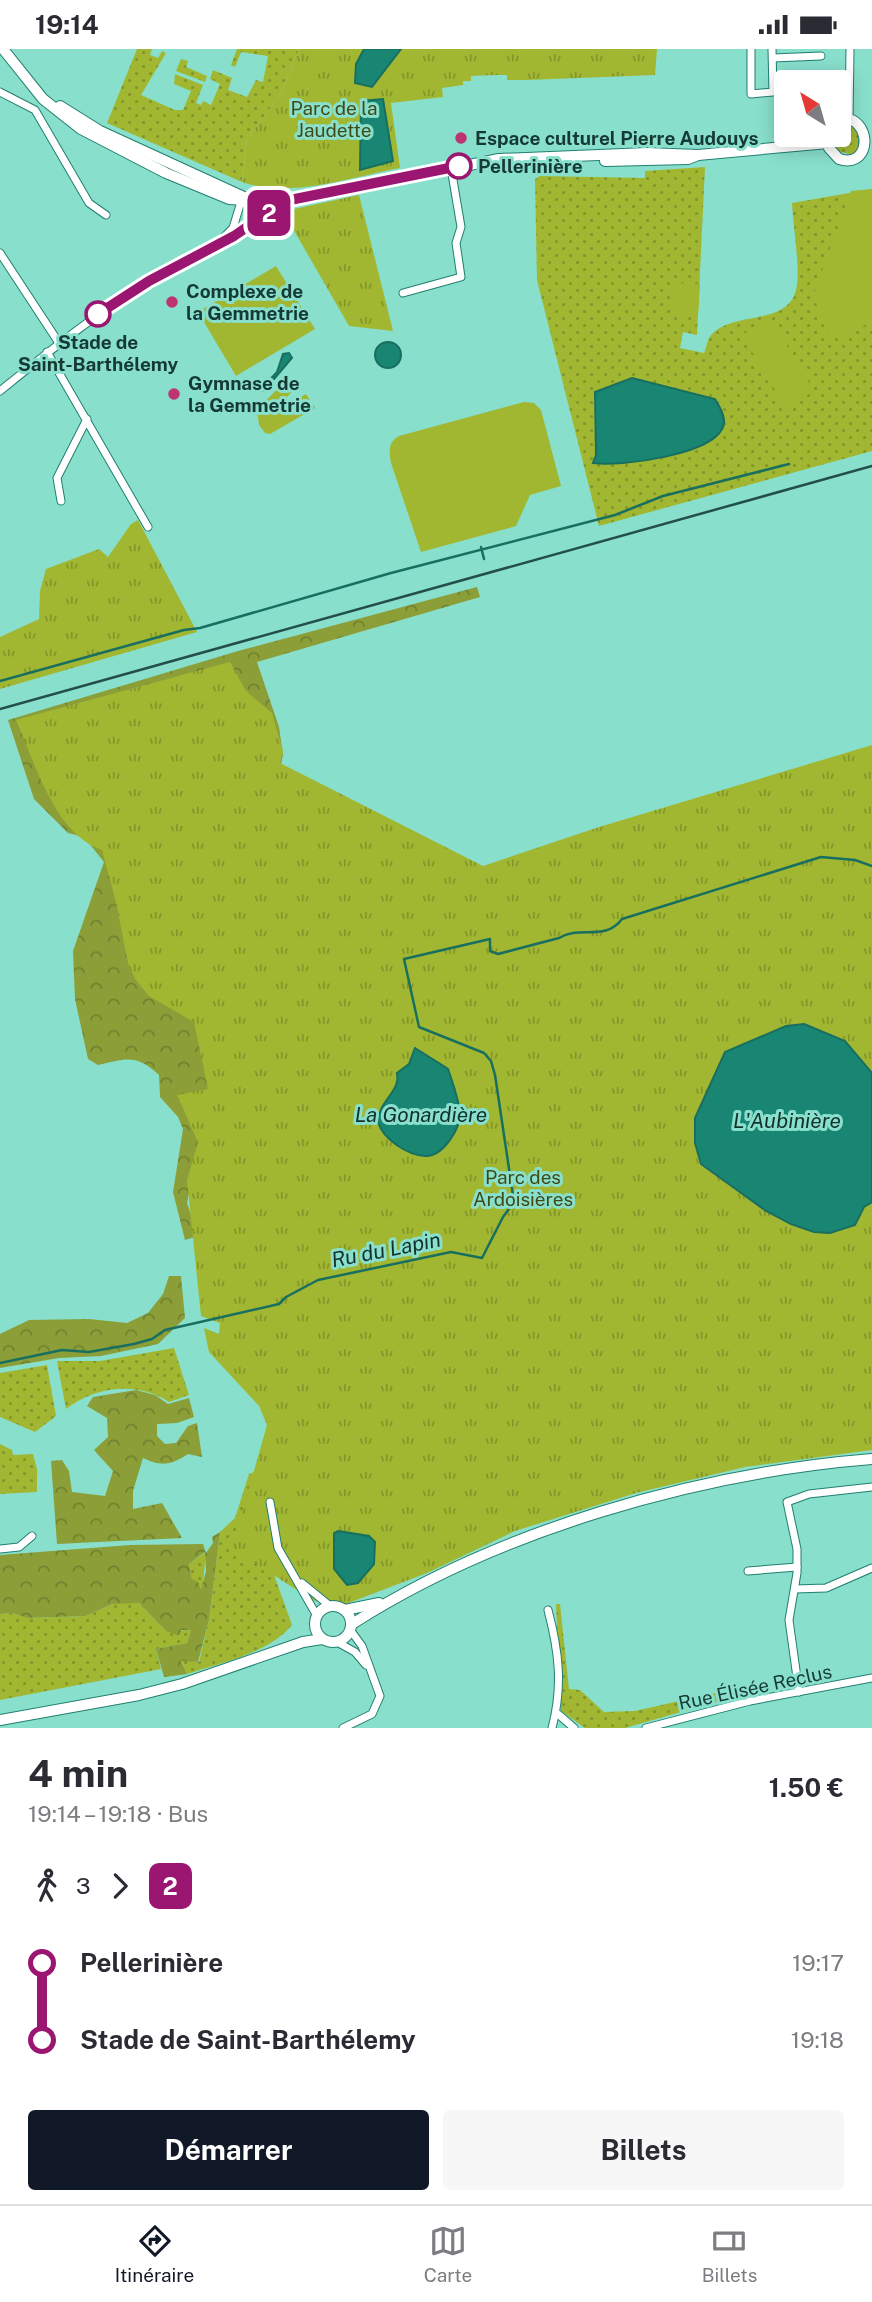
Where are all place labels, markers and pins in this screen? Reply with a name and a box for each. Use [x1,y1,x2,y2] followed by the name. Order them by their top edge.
[475,127,759,149] place label: Espace culturel Pierre Audouys
[453,130,469,146] marker: Espace culturel Pierre Audouys
[446,153,472,179] marker: Pellerinière
[478,155,583,177] place label: Pellerinière
[186,280,309,324] place label: Complexe de la Gemmetrie
[164,294,180,310] marker: Complexe de la Gemmetrie
[85,301,111,327] marker: Stade de Saint-Barthélemy
[18,331,179,375] place label: Stade de Saint-Barthélemy
[188,372,311,416] place label: Gymnase de la Gemmetrie
[166,386,182,402] marker: Gymnase de la Gemmetrie

